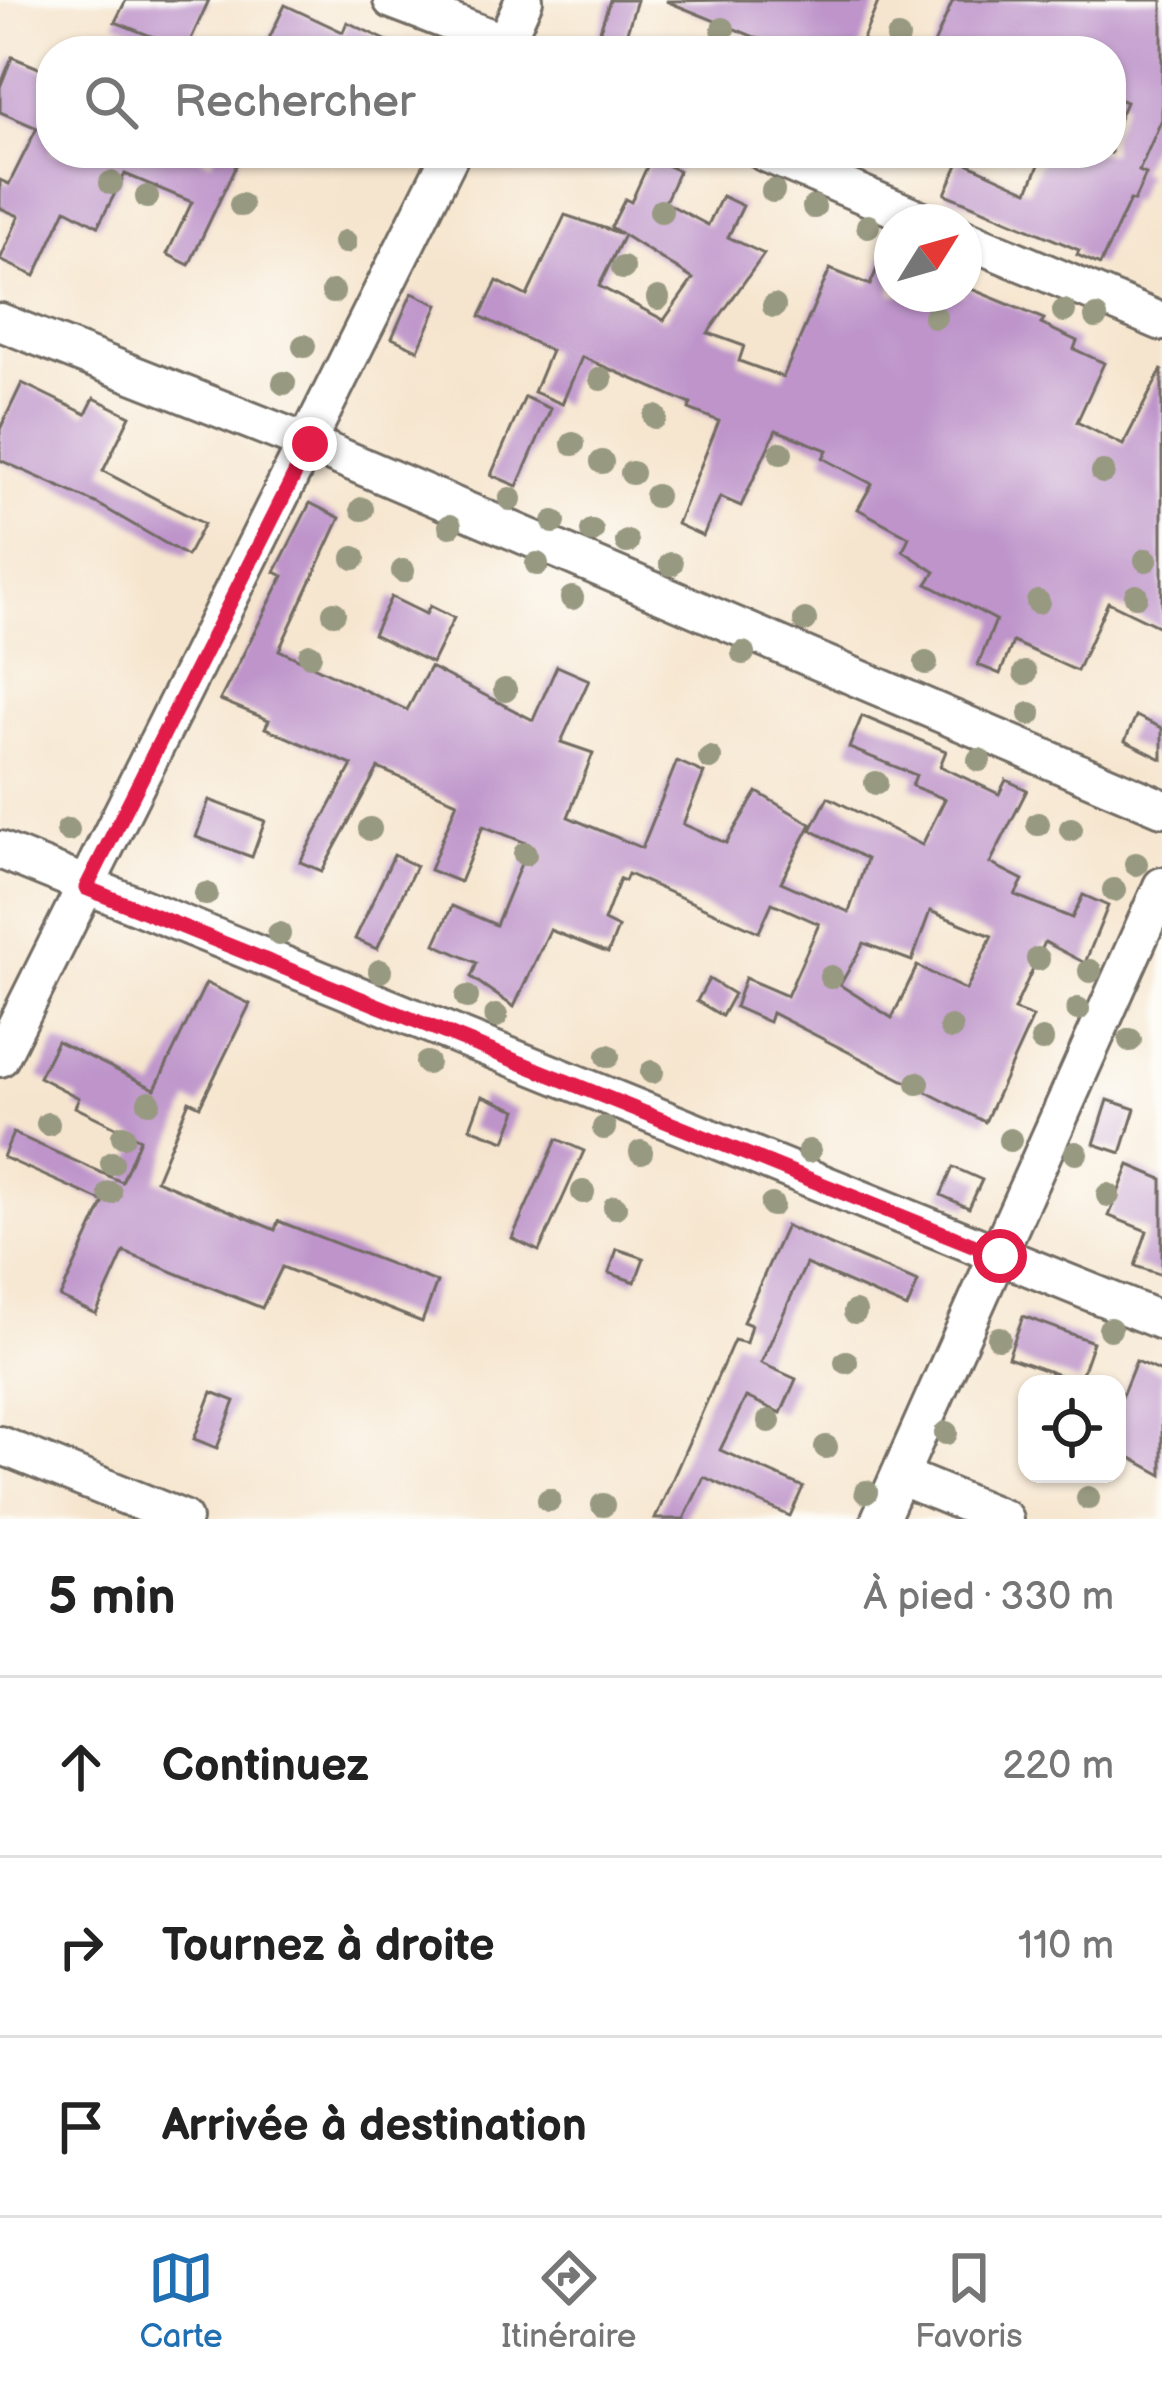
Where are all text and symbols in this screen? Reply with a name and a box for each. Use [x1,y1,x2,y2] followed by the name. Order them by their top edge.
[36,36,1126,168] search box
[78,69,144,135] icon: search
[174,75,415,130] text: Rechercher
[874,204,982,312] north arrow
[283,417,337,471] route end
[973,1229,1027,1283] route start
[1018,1375,1126,1483] map controls
[1018,1375,1126,1483] button: locate
[48,1567,176,1628] text: 5 min
[863,1574,1114,1621] text: À pied · 330 m
[48,1734,114,1800] icon: ahead
[162,1739,369,1794] text: Continuez
[1002,1743,1114,1790] text: 220 m
[48,1914,114,1980] icon: right
[162,1919,495,1974] text: Tournez à droite
[1018,1923,1114,1970] text: 110 m
[48,2094,114,2160] icon: arrive
[162,2099,587,2154] text: Arrivée à destination
[139,2245,223,2357] tab: Carte
[501,2245,636,2357] tab: Itinéraire
[915,2245,1023,2357] tab: Favoris

